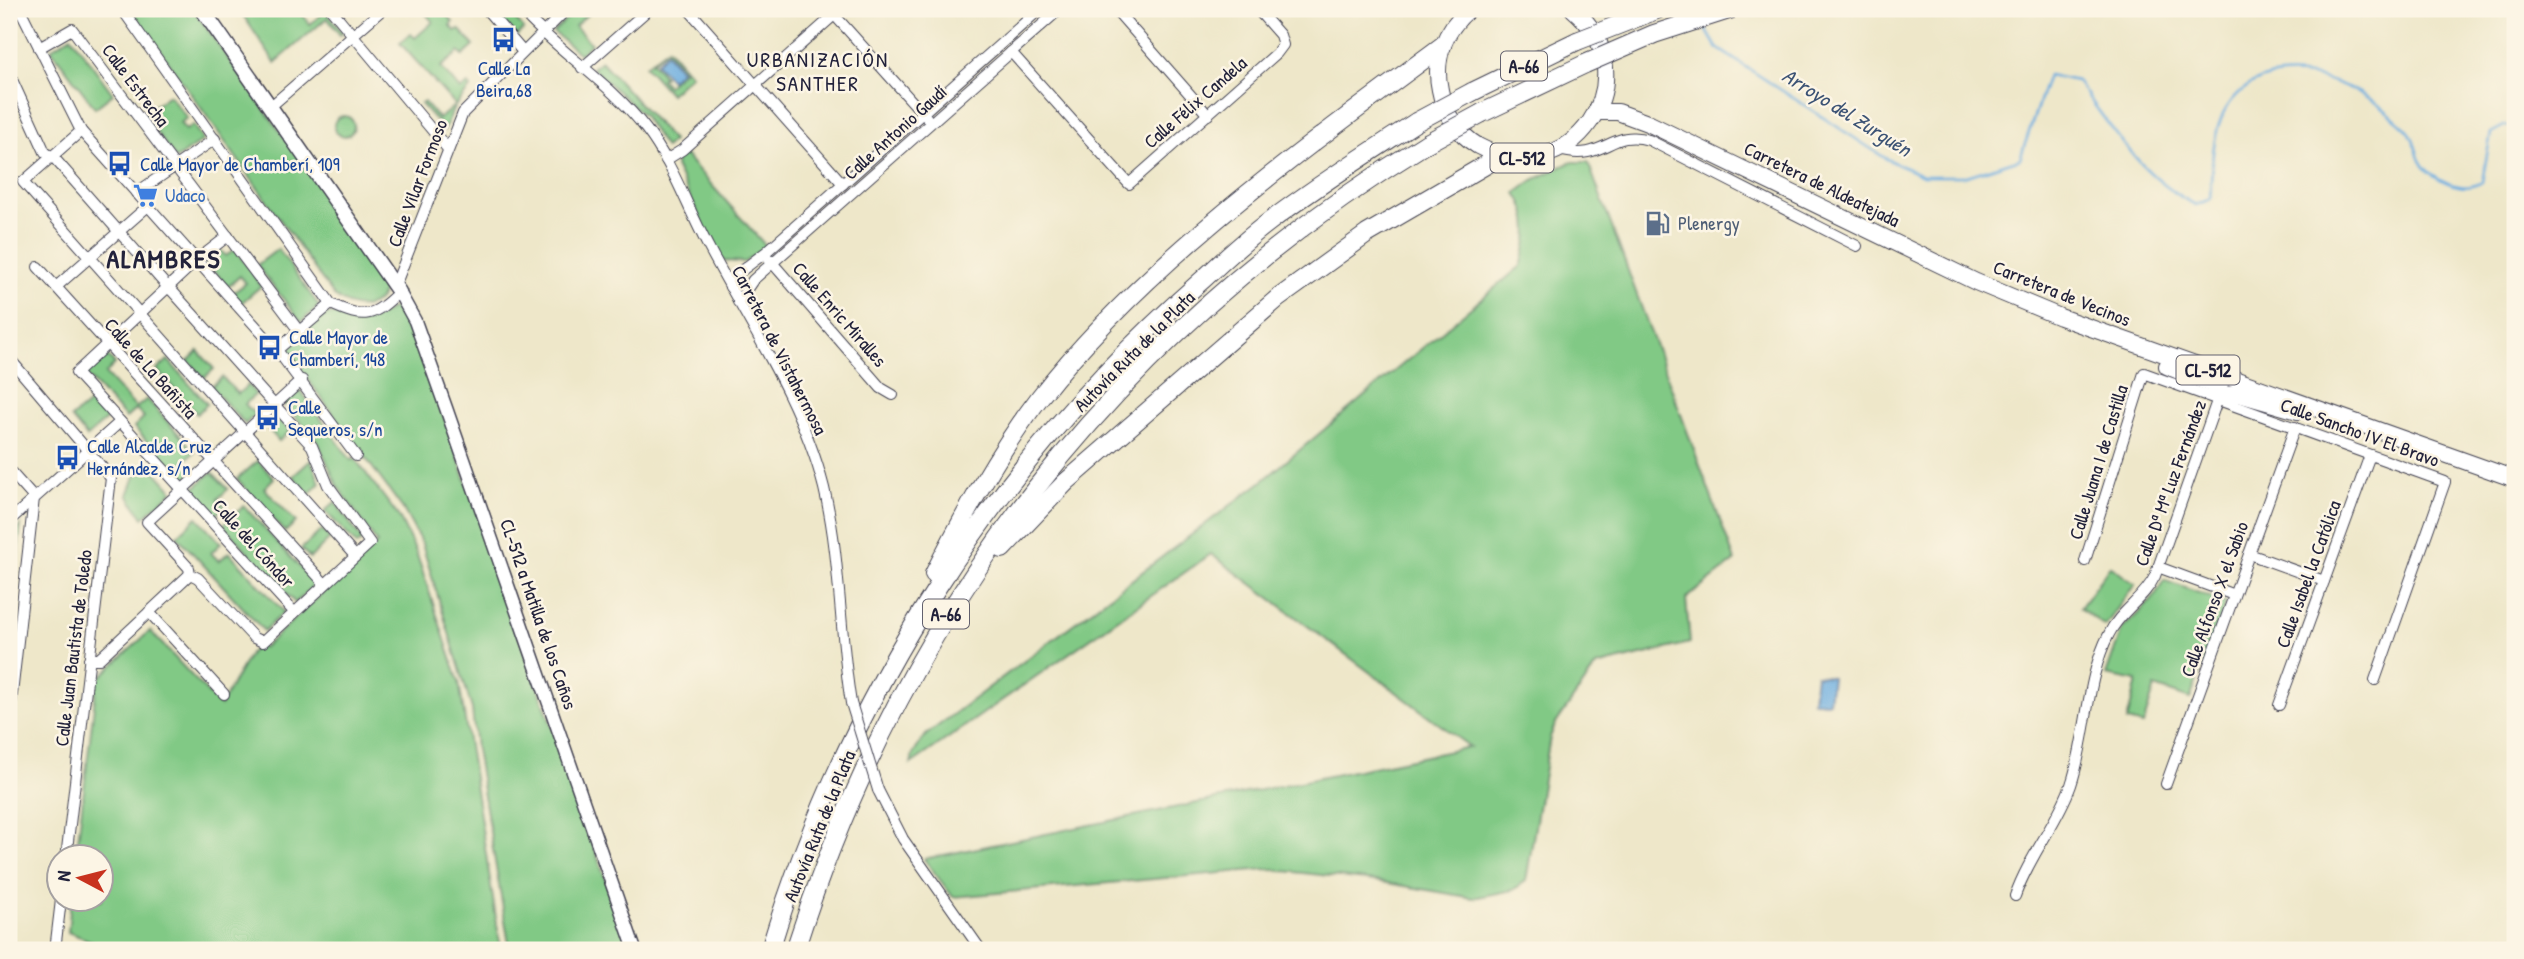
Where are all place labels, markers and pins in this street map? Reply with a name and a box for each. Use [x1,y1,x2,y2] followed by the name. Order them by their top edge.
[490,26,518,54] bus stop icon: Calle La Beira,68
[476,55,532,103] place label: Calle La Beira,68
[106,150,134,178] bus stop icon: Calle Mayor de Chamberí, 109
[140,151,340,177] place label: Calle Mayor de Chamberí, 109
[131,181,159,209] supermarket icon: Udaco
[165,182,206,208] place label: Udaco
[1644,209,1672,237] fuel station icon: Plenergy
[1678,210,1740,236] place label: Plenergy
[289,324,389,372] place label: Calle Mayor de Chamberí, 148
[255,334,283,362] bus stop icon: Calle Mayor de Chamberí, 148
[288,394,383,442] place label: Calle Sequeros, s/n
[254,404,282,432] bus stop icon: Calle Sequeros, s/n
[87,433,212,481] place label: Calle Alcalde Cruz Hernández, s/n
[53,443,81,471] bus stop icon: Calle Alcalde Cruz Hernández, s/n

